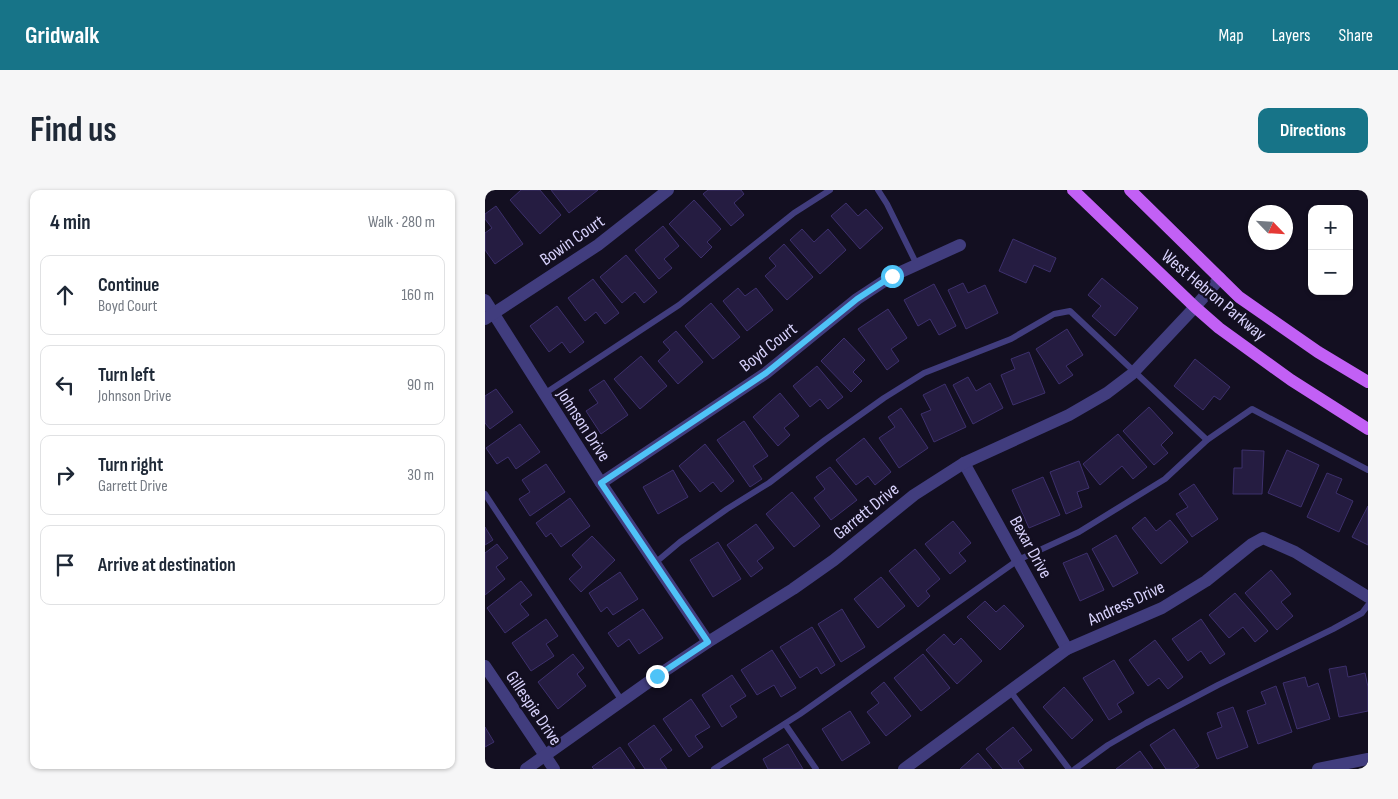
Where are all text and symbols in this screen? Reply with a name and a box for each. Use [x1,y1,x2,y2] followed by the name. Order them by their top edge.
[25,21,99,50] text: Gridwalk
[1219,25,1244,46] text: Map
[1272,25,1311,46] text: Layers
[1339,25,1373,46] text: Share
[1258,108,1368,153] button: Directions
[30,109,117,152] text: Find us
[1248,205,1293,250] north arrow
[1308,205,1353,295] map controls
[1308,205,1353,250] button: +
[50,210,91,235] text: 4 min
[536,210,609,270] street label: Bowin Court
[368,213,435,232] text: Walk · 280 m
[1157,245,1270,345] street label: West Hebron Parkway
[1308,250,1353,295] button: −
[881,265,904,288] route start
[98,274,159,297] text: Continue
[51,281,79,309] icon: ahead
[401,286,434,305] text: 160 m
[98,297,158,316] text: Boyd Court
[735,318,802,376] street label: Boyd Court
[98,364,155,387] text: Turn left
[51,371,79,399] icon: left
[407,376,434,395] text: 90 m
[552,384,615,466] street label: Johnson Drive
[98,387,171,406] text: Johnson Drive
[98,454,163,477] text: Turn right
[51,461,79,489] icon: right
[407,466,434,485] text: 30 m
[98,477,168,496] text: Garrett Drive
[829,479,903,544] street label: Garrett Drive
[1005,512,1056,582] street label: Bexar Drive
[51,551,79,579] icon: arrive
[98,554,236,577] text: Arrive at destination
[1084,577,1168,631] street label: Andress Drive
[646,665,669,688] route end
[501,667,566,749] street label: Gillespie Drive

